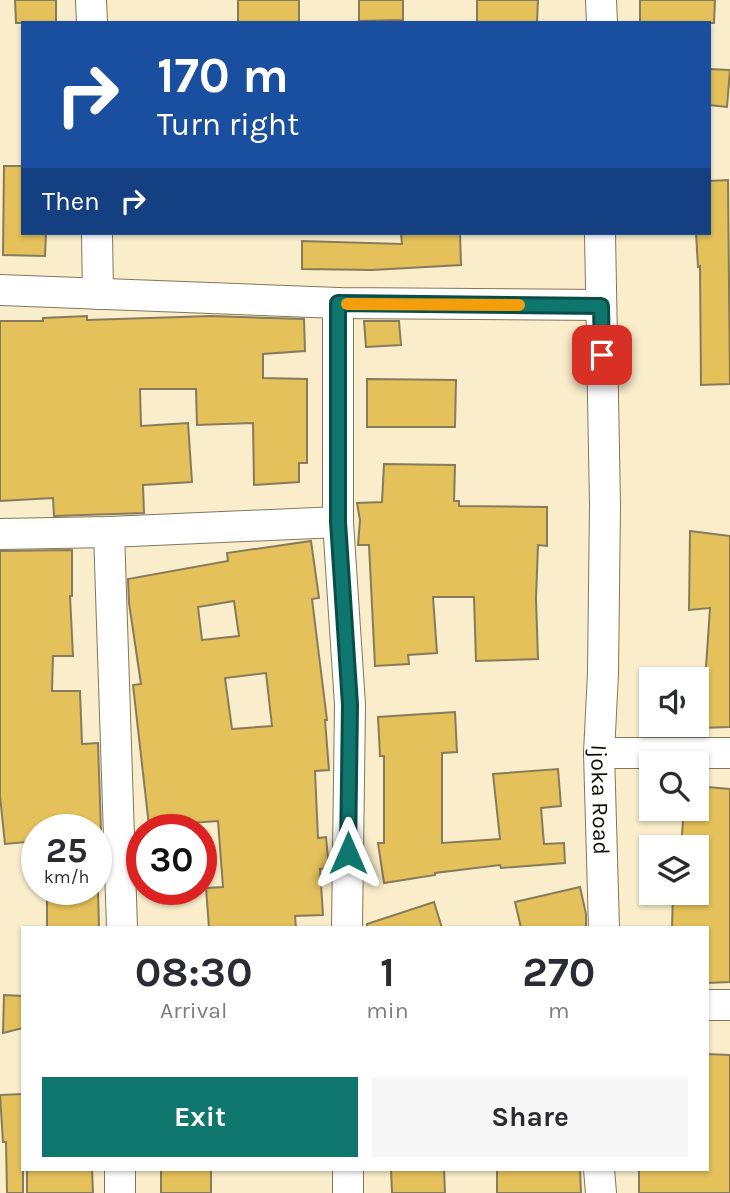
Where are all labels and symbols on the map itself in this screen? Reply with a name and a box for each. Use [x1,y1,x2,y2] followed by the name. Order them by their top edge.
[572,325,632,385] pin
[585,744,615,855] street label: Ijoka Road
[126,814,217,905] speed limit sign: 30
[311,816,385,890] position arrow

